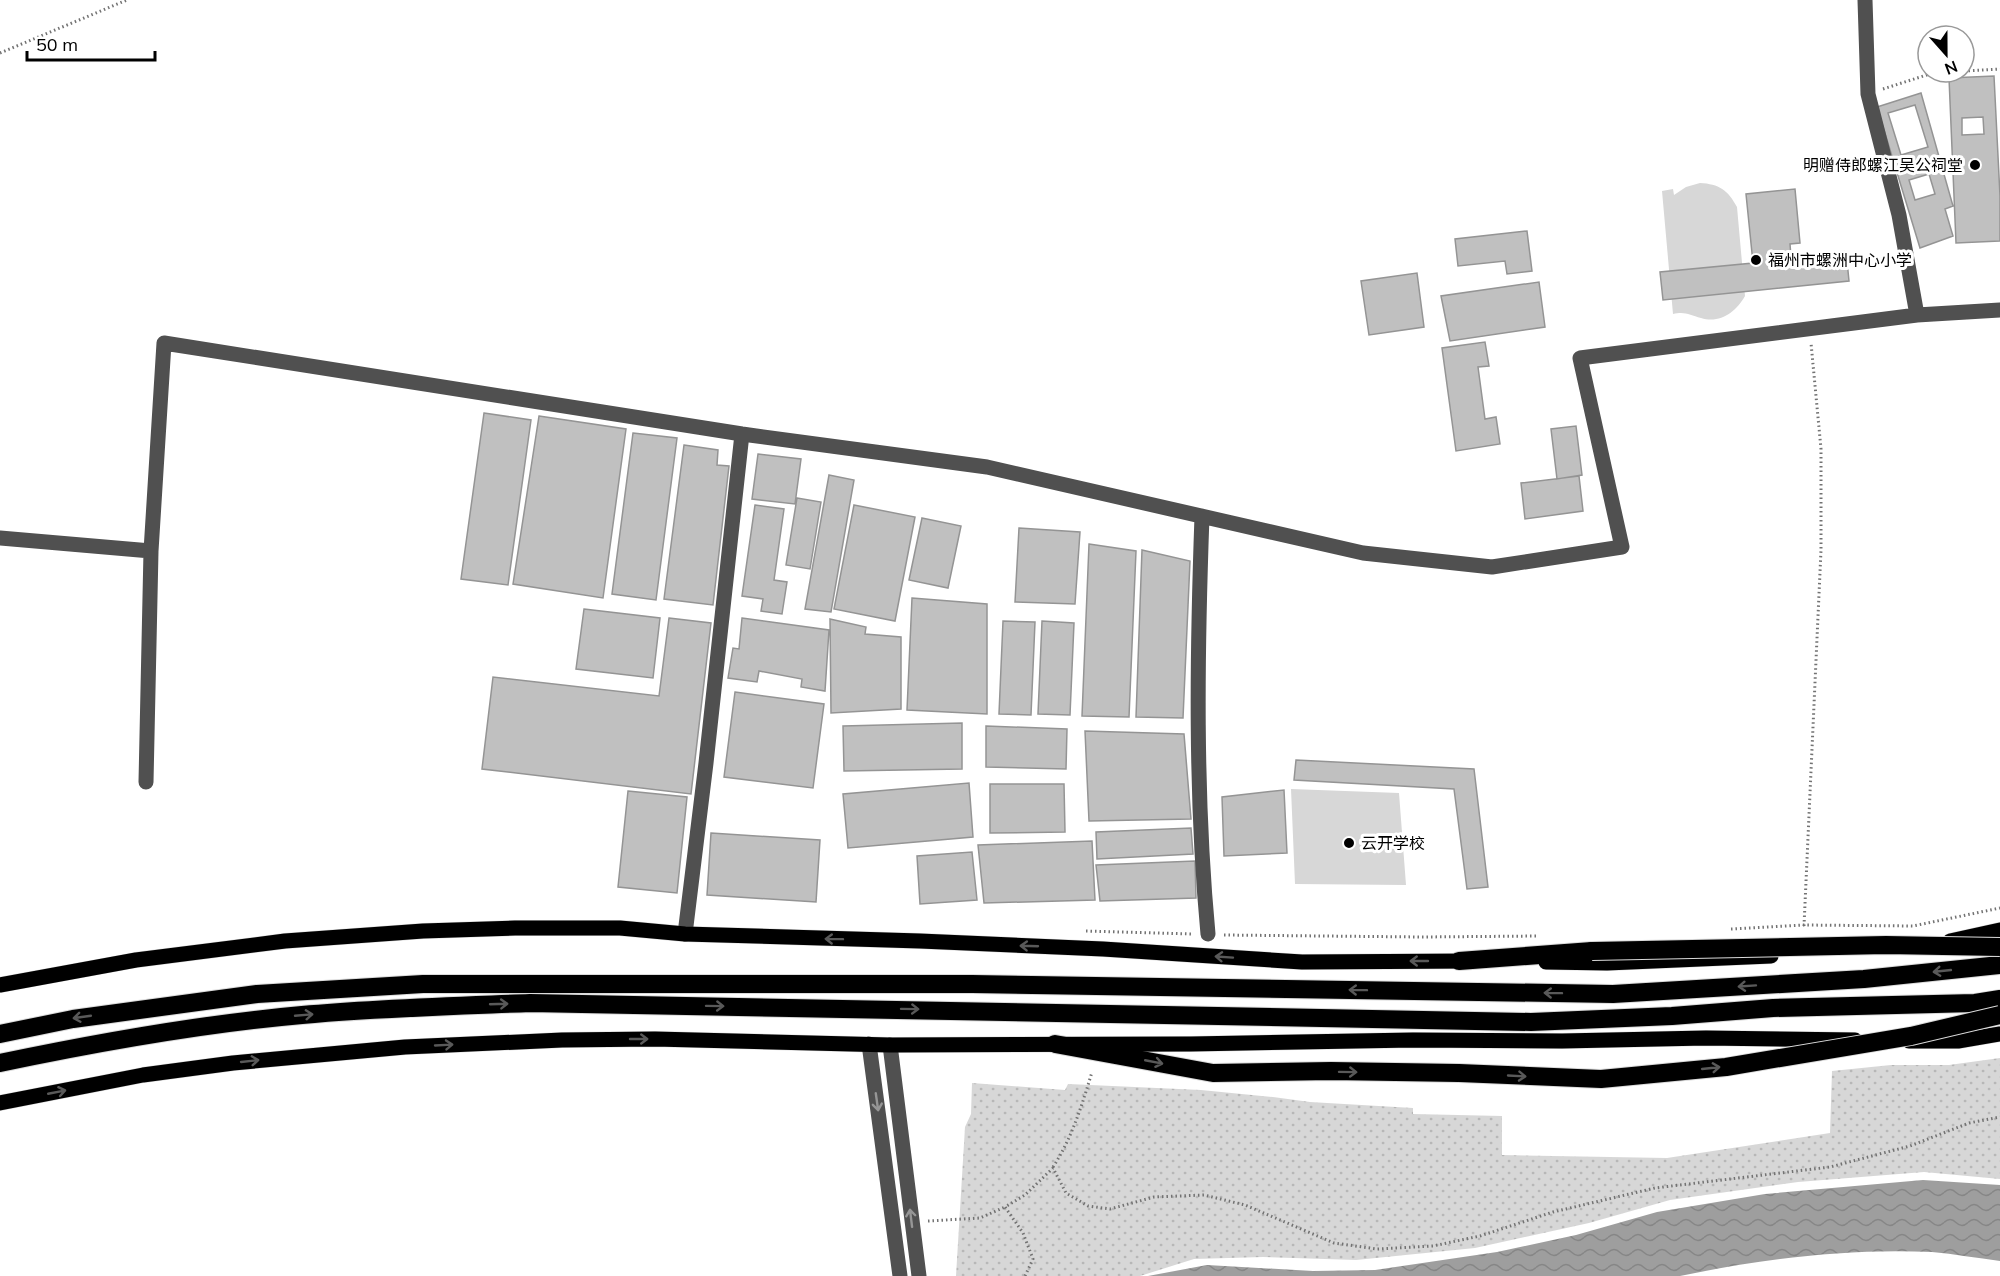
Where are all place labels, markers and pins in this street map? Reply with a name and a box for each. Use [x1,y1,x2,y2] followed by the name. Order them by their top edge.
[1803,155,1963,175] place label: 明赠侍郎螺江吴公祠堂
[1968,158,1982,172] marker: 明赠侍郎螺江吴公祠堂
[1768,250,1912,270] place label: 福州市螺洲中心小学
[1749,253,1763,267] marker: 福州市螺洲中心小学
[1361,833,1425,853] place label: 云开学校
[1342,836,1356,850] marker: 云开学校

